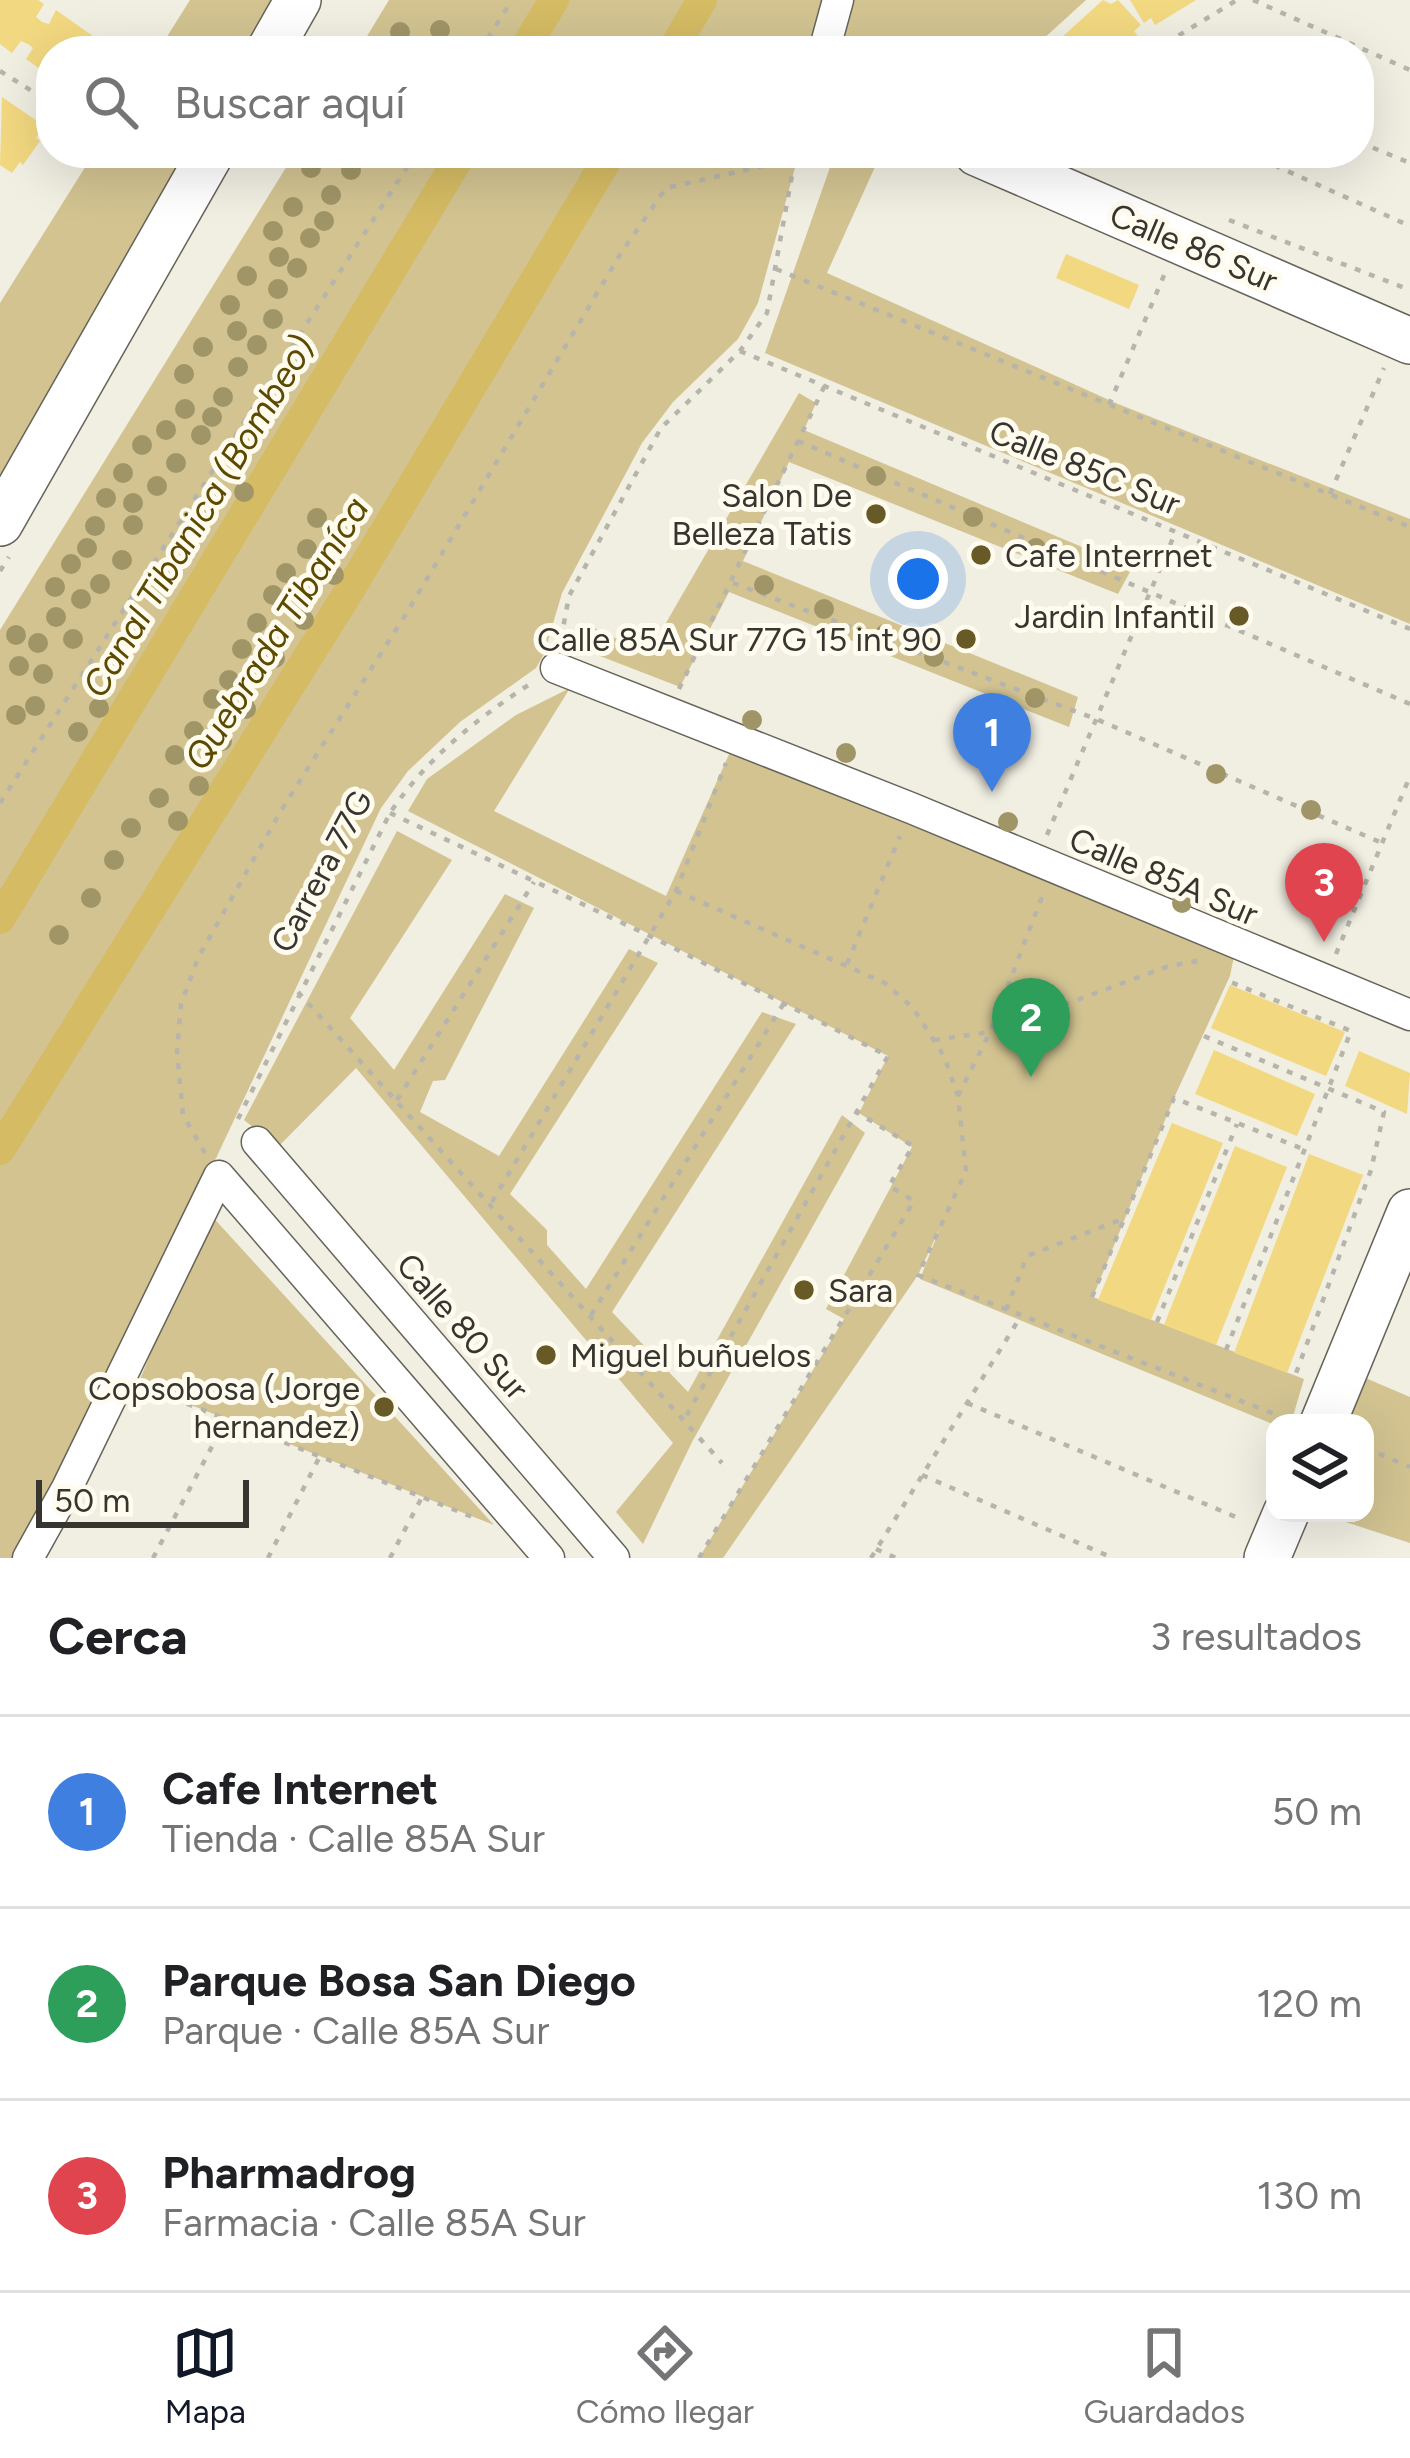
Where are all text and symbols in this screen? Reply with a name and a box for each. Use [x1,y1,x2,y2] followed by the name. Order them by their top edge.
[36,36,1374,168] search box
[78,69,144,135] icon: search
[174,75,406,129] text: Buscar aquí
[1104,195,1283,300] street label: Calle 86 Sur
[73,328,324,705] water label: Canal Tibanica (Bombeo)
[984,411,1186,523] street label: Calle 85C Sur
[672,476,852,553] place label: Salon De Belleza Tatis
[175,489,378,777] water label: Quebrada Tibaníca
[863,501,889,527] marker: Salon De Belleza Tatis
[1005,536,1213,575] place label: Cafe Interrnet
[968,542,994,568] marker: Cafe Interrnet
[888,549,948,609] your location
[1014,597,1215,636] place label: Jardin Infantil
[1226,603,1252,629] marker: Jardin Infantil
[537,620,942,659] place label: Calle 85A Sur 77G 15 int 90
[953,626,979,652] marker: Calle 85A Sur 77G 15 int 90
[953,693,1031,792] pin: 1
[263,784,380,959] street label: Carrera 77G
[1064,819,1264,934] street label: Calle 85A Sur
[1285,843,1363,942] pin: 3
[992,978,1070,1077] pin: 2
[389,1245,537,1407] street label: Calle 80 Sur
[828,1271,893,1310] place label: Sara
[791,1277,817,1303] marker: Sara
[570,1336,811,1375] place label: Miguel buñuelos
[533,1342,559,1368] marker: Miguel buñuelos
[88,1369,360,1446] place label: Copsobosa (Jorge hernandez)
[371,1394,397,1420] marker: Copsobosa (Jorge hernandez)
[1266,1414,1374,1522] map controls
[1266,1414,1374,1522] button: layers
[36,1474,249,1527] scale bar
[54,1481,130,1520] text: 50 m
[48,1606,188,1667] text: Cerca
[1150,1613,1362,1660] text: 3 resultados
[162,1761,438,1815] text: Cafe Internet
[79,1788,95,1835] text: 1
[1272,1788,1362,1835] text: 50 m
[162,1815,545,1862] text: Tienda · Calle 85A Sur
[162,1953,636,2007] text: Parque Bosa San Diego
[76,1980,98,2027] text: 2
[1256,1980,1362,2027] text: 120 m
[162,2007,549,2054] text: Parque · Calle 85A Sur
[162,2145,416,2199] text: Pharmadrog
[76,2172,98,2219] text: 3
[1257,2172,1362,2219] text: 130 m
[162,2199,586,2246] text: Farmacia · Calle 85A Sur
[165,2320,246,2431] tab: Mapa
[576,2320,754,2431] tab: Cómo llegar
[1084,2320,1245,2431] tab: Guardados

